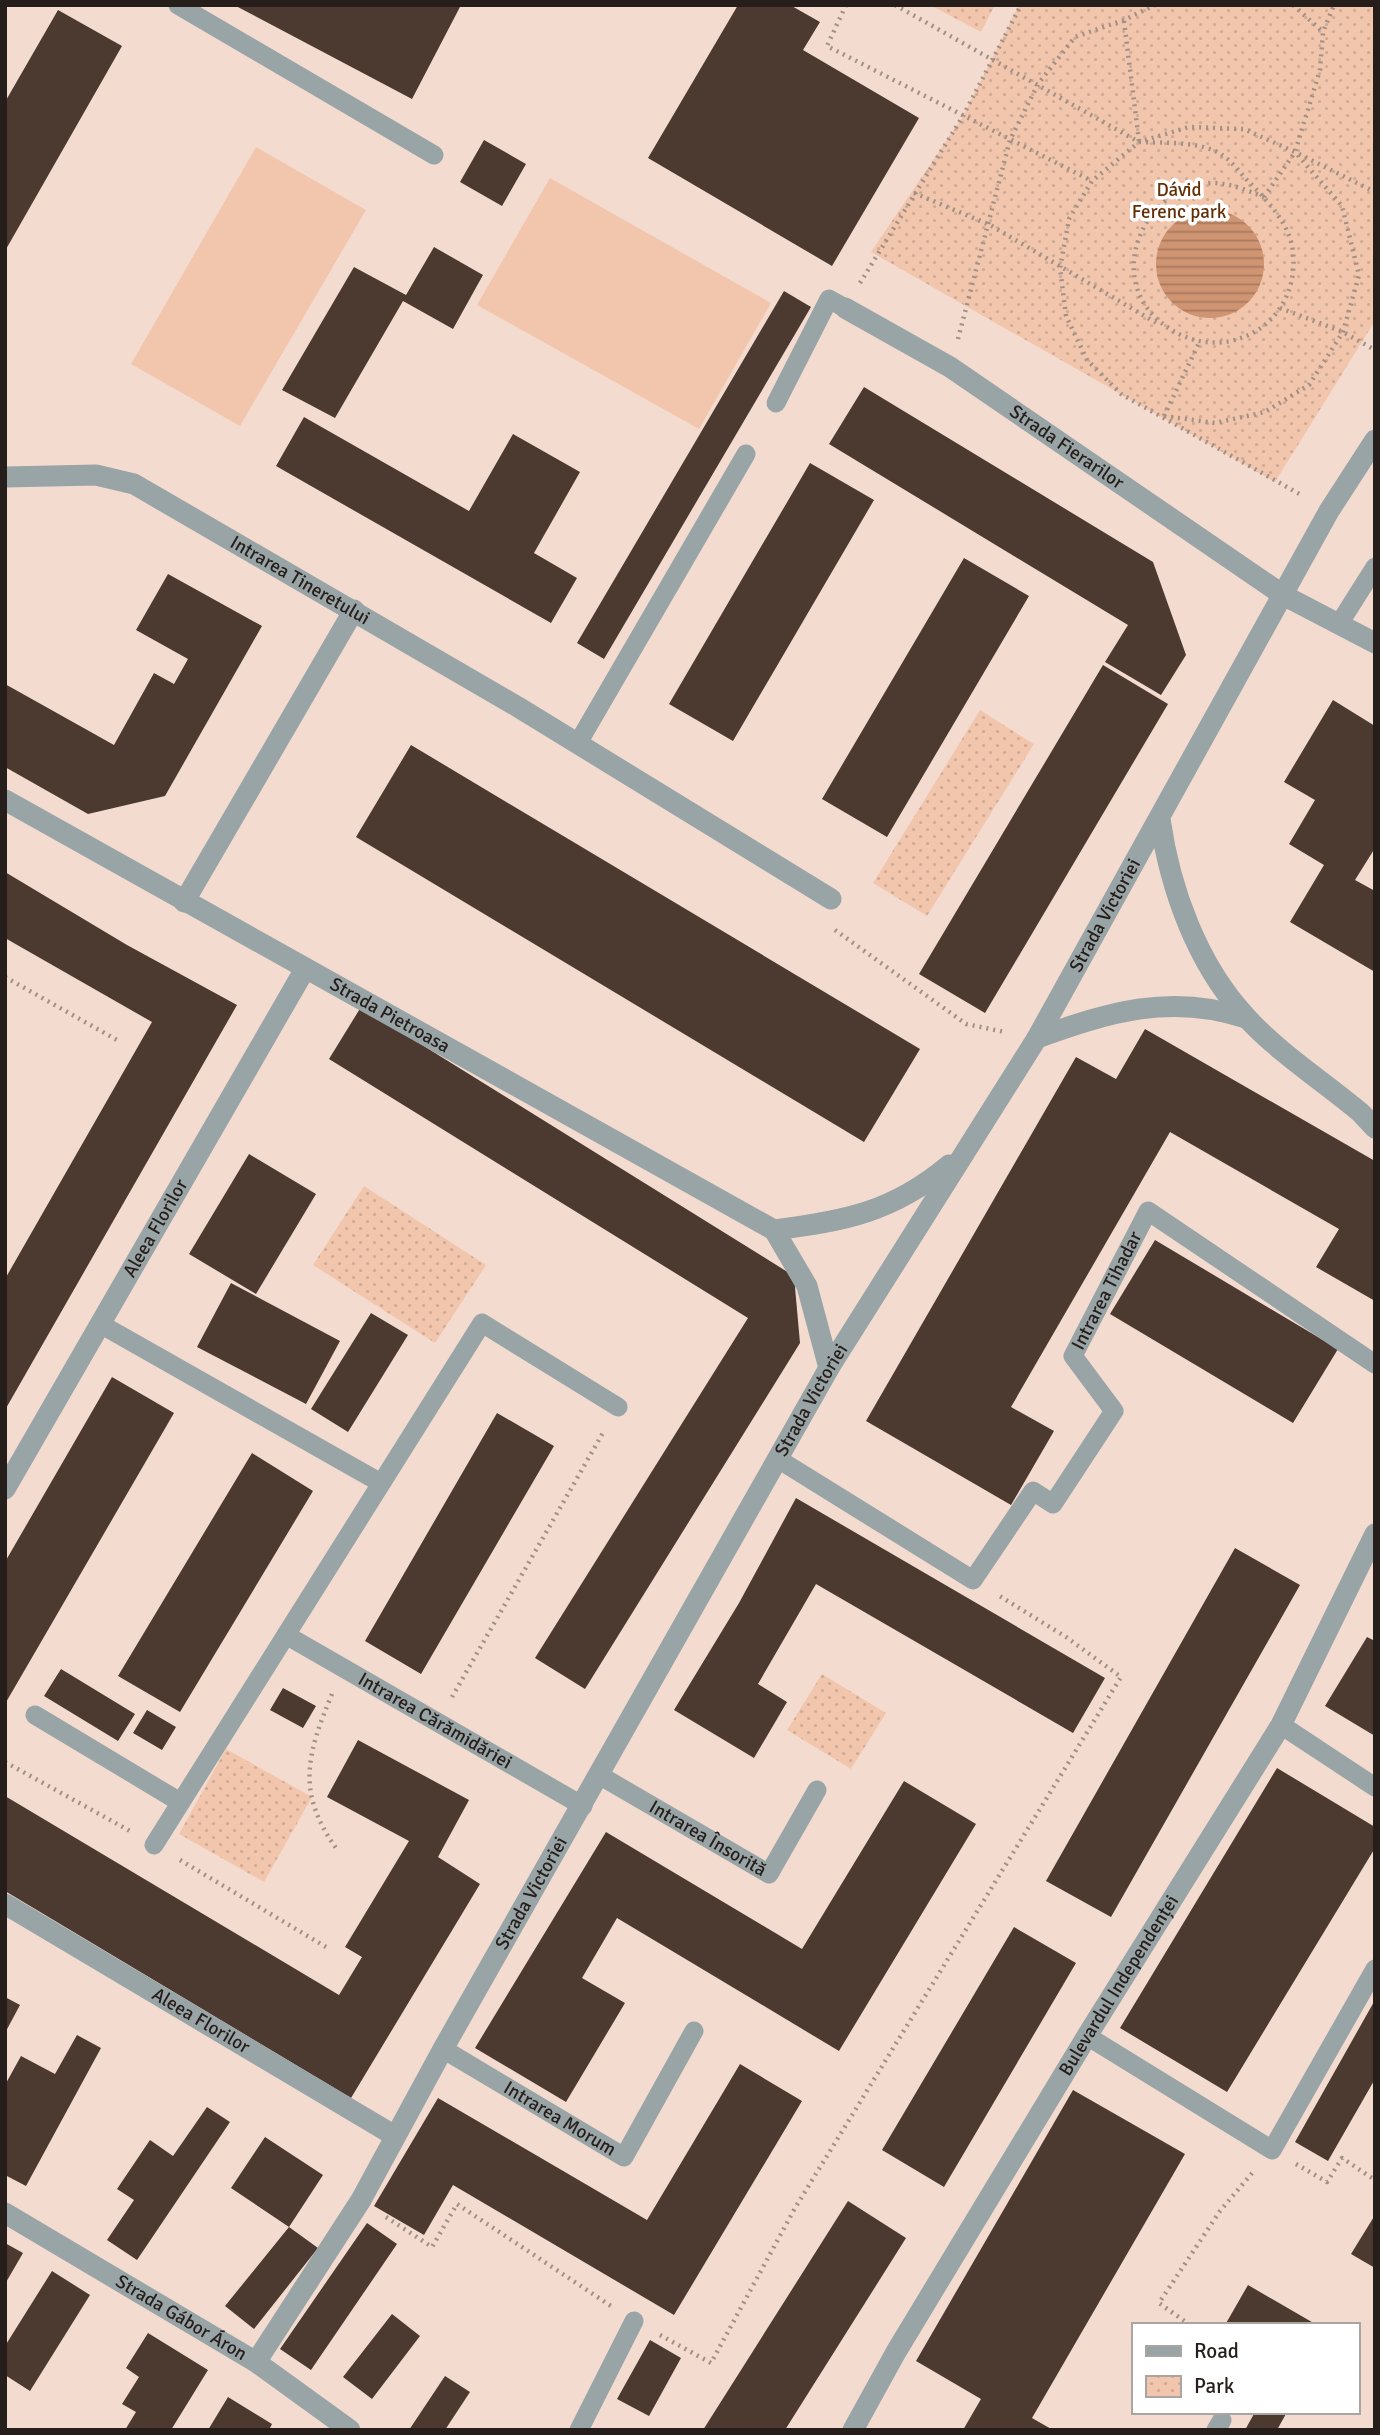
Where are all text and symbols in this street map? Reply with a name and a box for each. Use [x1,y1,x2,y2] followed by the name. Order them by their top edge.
[1132,178,1227,224] park label: Dávid Ferenc park
[1005,399,1129,495] street label: Strada Fierarilor
[226,530,374,630] street label: Intrarea Tineretului
[1064,854,1146,976] street label: Strada Victoriei
[326,972,454,1058] street label: Strada Pietroasa
[118,1175,193,1282] street label: Aleea Florilor
[1066,1227,1147,1354] street label: Intrarea Tihadar
[769,1339,853,1461] street label: Strada Victoriei
[354,1667,516,1775] street label: Intrarea Cărămidăriei
[645,1795,771,1882] street label: Intrarea Însorită
[490,1832,573,1954] street label: Strada Victoriei
[1054,1891,1184,2080] street label: Bulevardul Independenței
[148,1982,254,2059] street label: Aleea Florilor
[499,2076,620,2162] street label: Intrarea Morum
[111,2269,251,2366] street label: Strada Gábor Áron
[1132,2323,1359,2414] legend
[1194,2338,1239,2364] text: Road
[1194,2373,1235,2399] text: Park

